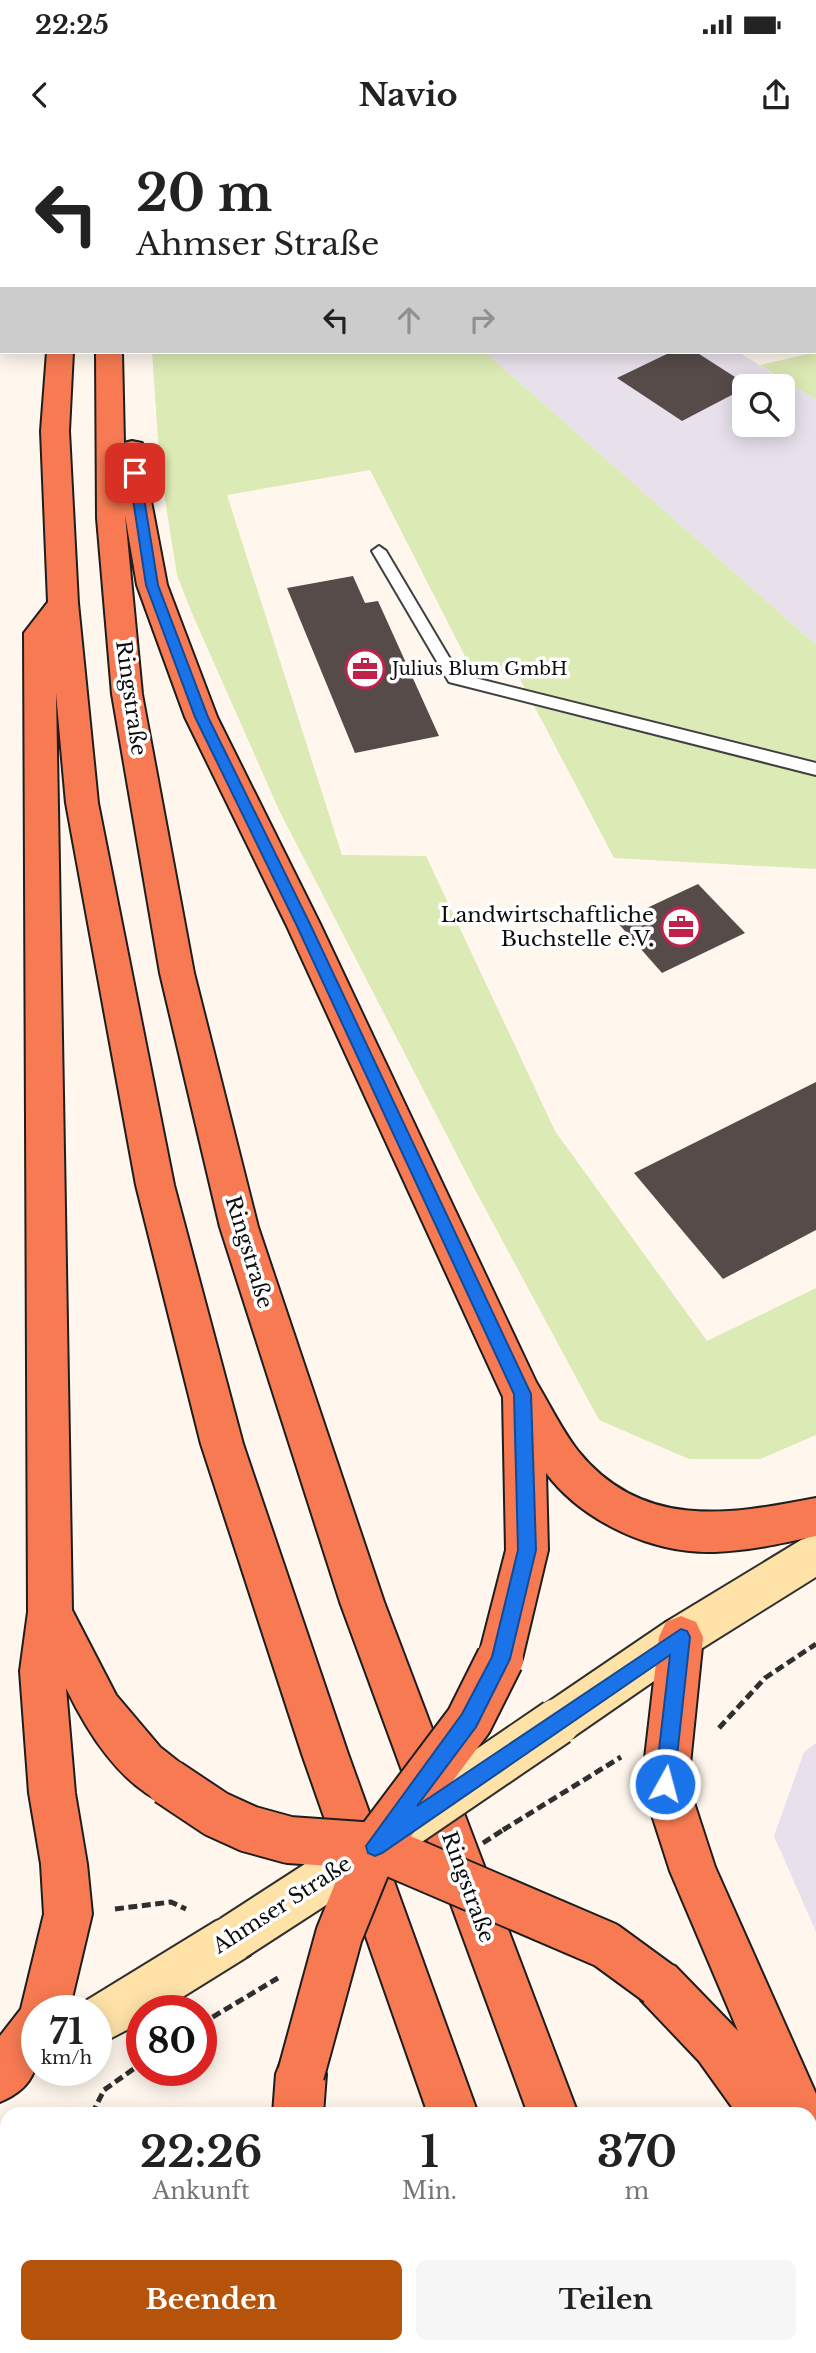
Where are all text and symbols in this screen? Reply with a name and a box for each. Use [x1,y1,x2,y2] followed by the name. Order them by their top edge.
[35,9,109,41] text: 22:25
[358,75,458,115] text: Navio
[21,76,59,114] icon: back
[757,76,795,114] icon: share
[136,163,272,224] text: 20 m
[21,168,112,259] icon: left
[136,224,379,264] text: Ahmser Straße
[317,301,355,339] icon: left
[390,301,428,339] icon: ahead
[463,301,501,339] icon: right
[732,374,795,437] map controls
[732,374,795,437] button: search
[105,443,165,503] pin
[116,454,154,492] icon: arrive
[110,639,152,757] street label: Ringstraße
[344,648,386,690] office icon: Julius Blum GmbH
[390,658,567,680] place label: Julius Blum GmbH
[440,902,654,952] place label: Landwirtschaftliche Buchstelle e.V.
[660,906,702,948] office icon: Landwirtschaftliche Buchstelle e.V.
[220,1193,278,1311] street label: Ringstraße
[628,1747,702,1821] position arrow
[436,1828,500,1946] street label: Ringstraße
[207,1851,356,1960] street label: Ahmser Straße
[126,1995,217,2086] speed limit sign: 80
[49,2010,84,2053] text: 71
[41,2047,92,2069] text: km/h
[140,2126,262,2178] text: 22:26
[420,2126,439,2178] text: 1
[597,2126,677,2178] text: 370
[152,2177,250,2205] text: Ankunft
[402,2177,457,2205] text: Min.
[625,2177,649,2205] text: m
[21,2260,402,2340] button: Beenden
[416,2260,796,2340] button: Teilen

